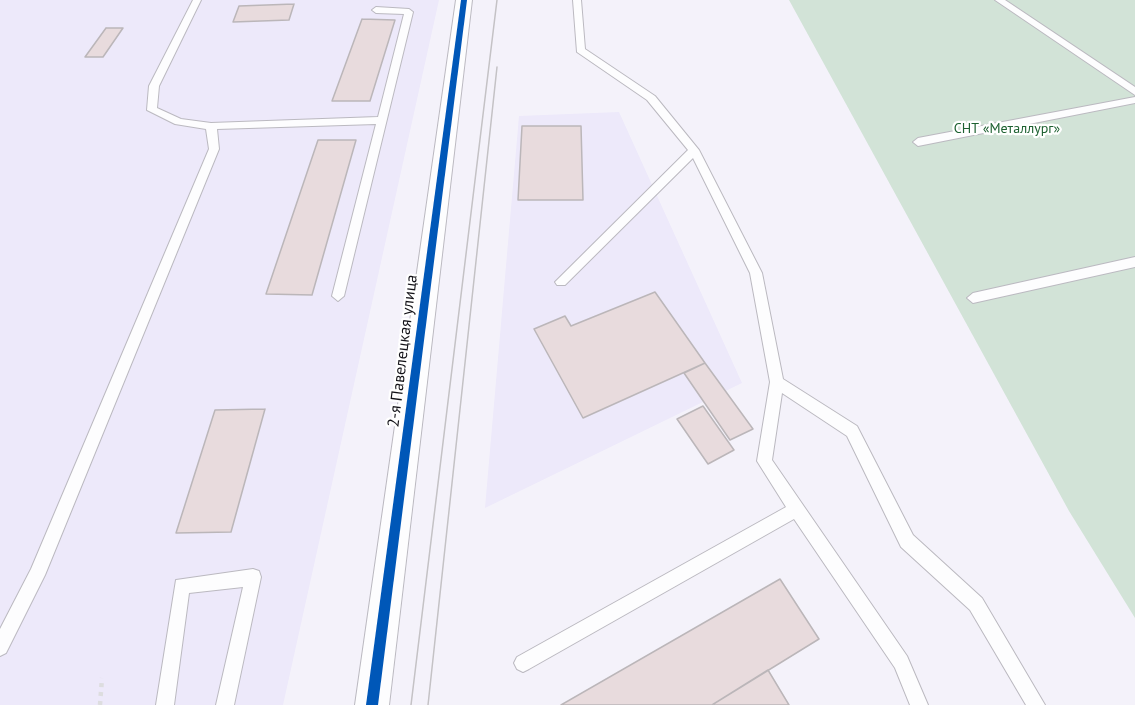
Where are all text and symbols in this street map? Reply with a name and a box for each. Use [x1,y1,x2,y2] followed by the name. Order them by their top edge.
[954,121,1060,137] park label: СНТ «Металлург»
[384,274,422,428] street label: 2-я Павелецкая улица

